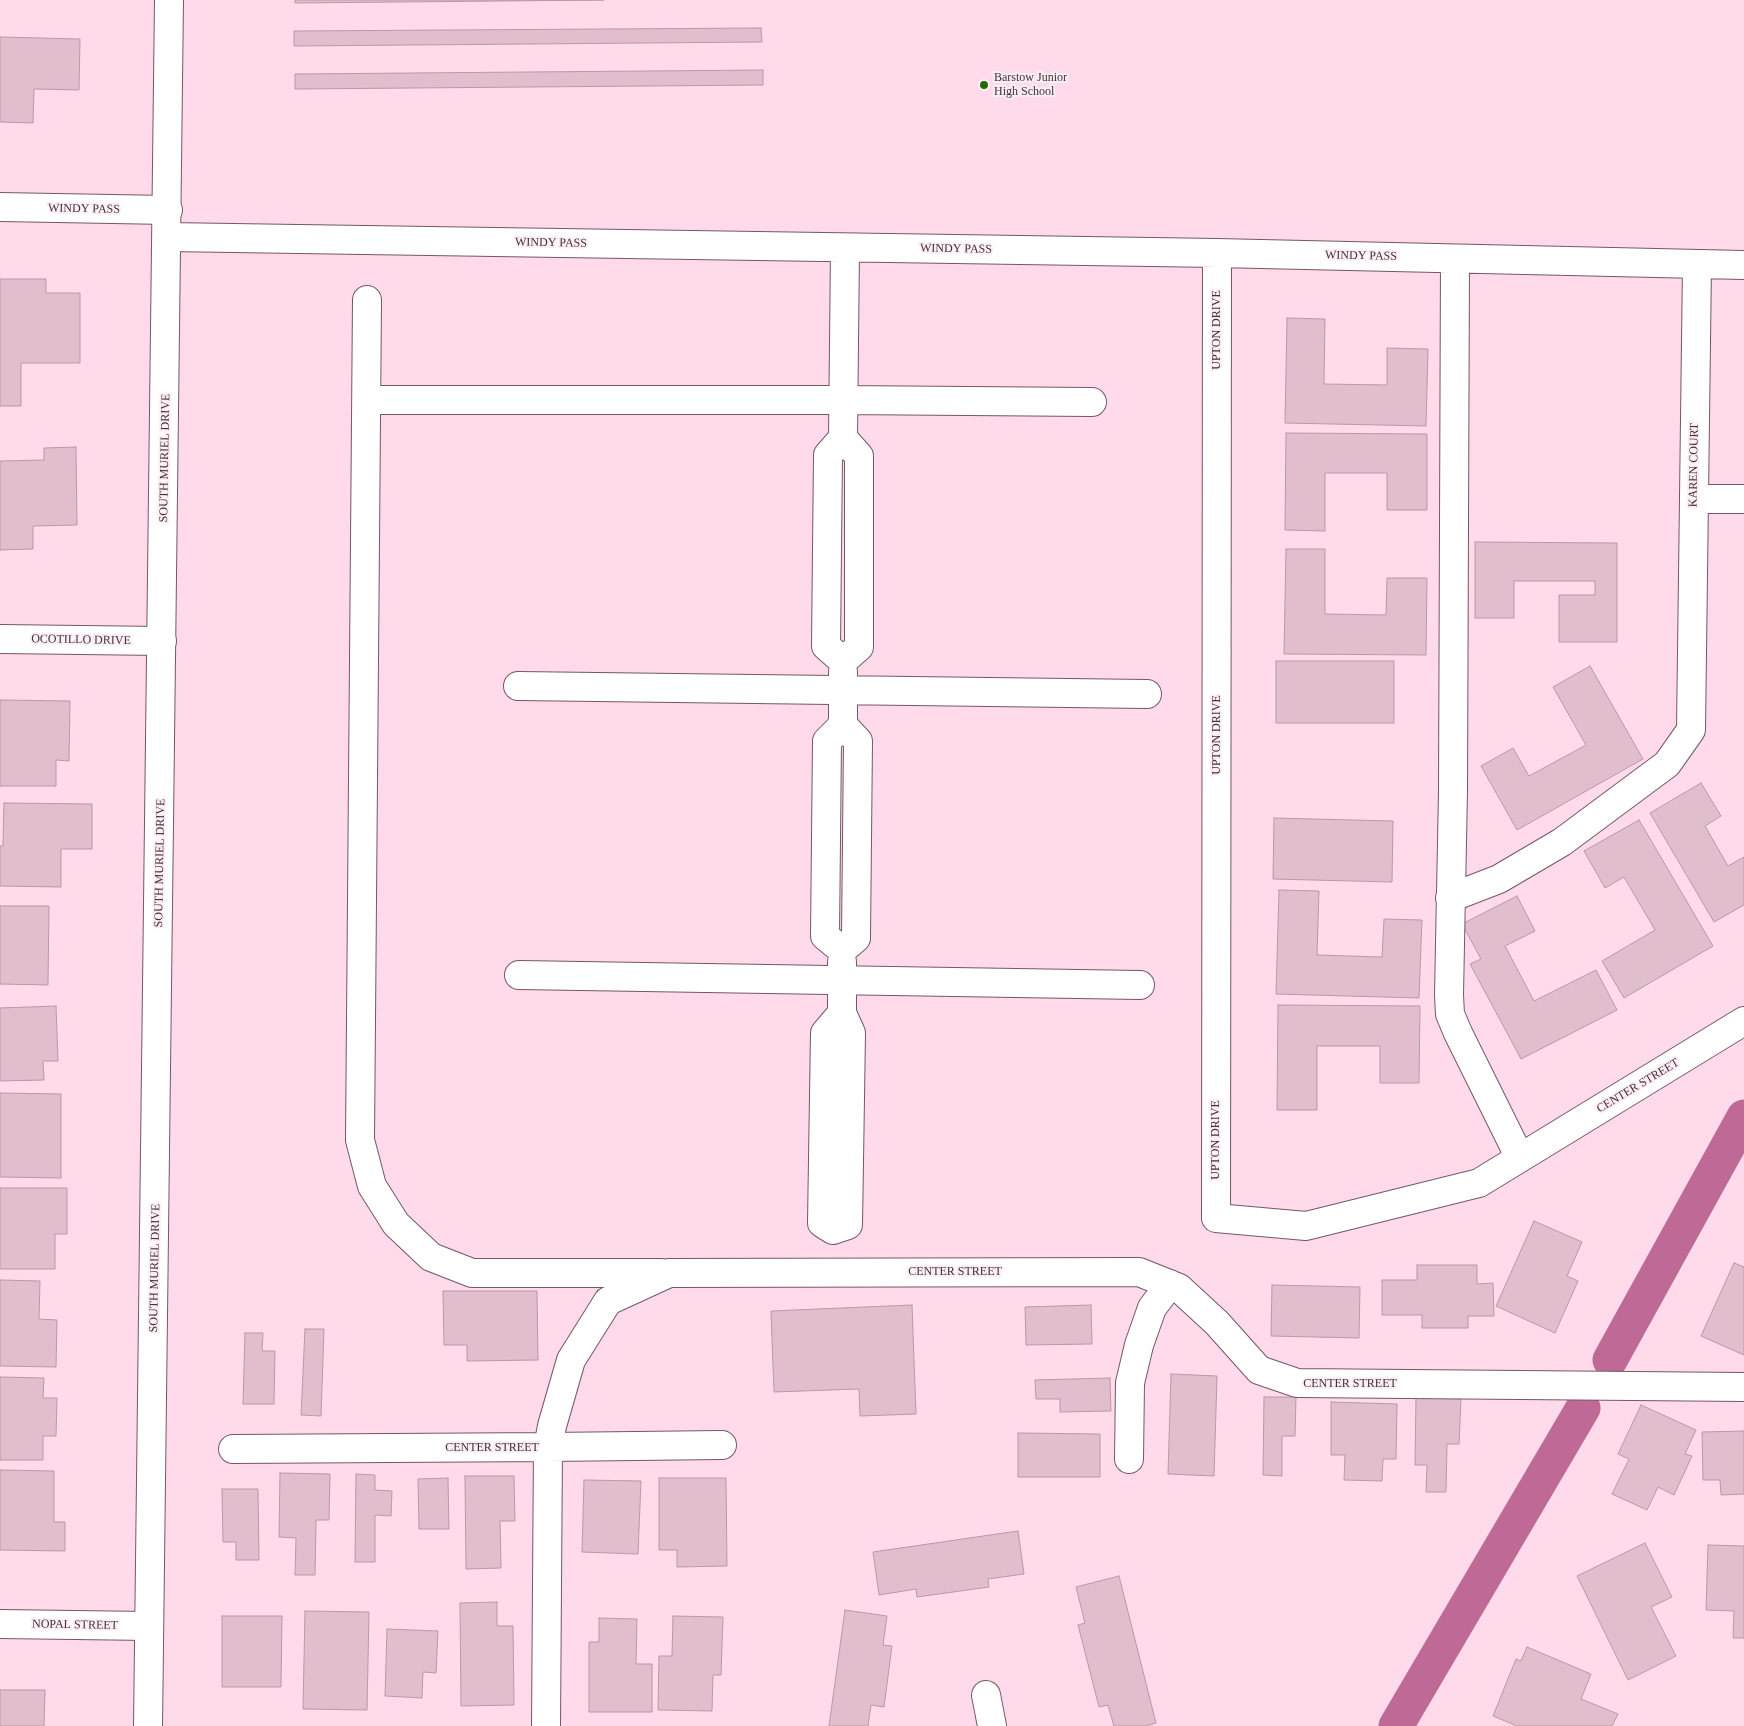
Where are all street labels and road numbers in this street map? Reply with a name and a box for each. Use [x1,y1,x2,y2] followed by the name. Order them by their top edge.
[48,201,120,217] street label: WINDY PASS
[515,235,587,251] street label: WINDY PASS
[920,241,992,257] street label: WINDY PASS
[1325,248,1397,264] street label: WINDY PASS
[1210,290,1224,370] street label: UPTON DRIVE
[157,394,173,522] street label: SOUTH MURIEL DRIVE
[1686,423,1702,507] street label: KAREN COURT
[31,632,131,648] street label: OCOTILLO DRIVE
[1210,695,1224,775] street label: UPTON DRIVE
[152,799,168,927] street label: SOUTH MURIEL DRIVE
[1594,1056,1682,1116] street label: CENTER STREET
[1209,1100,1223,1180] street label: UPTON DRIVE
[147,1204,163,1332] street label: SOUTH MURIEL DRIVE
[908,1265,1002,1279] street label: CENTER STREET
[1303,1377,1397,1391] street label: CENTER STREET
[445,1441,539,1455] street label: CENTER STREET
[32,1617,118,1633] street label: NOPAL STREET

